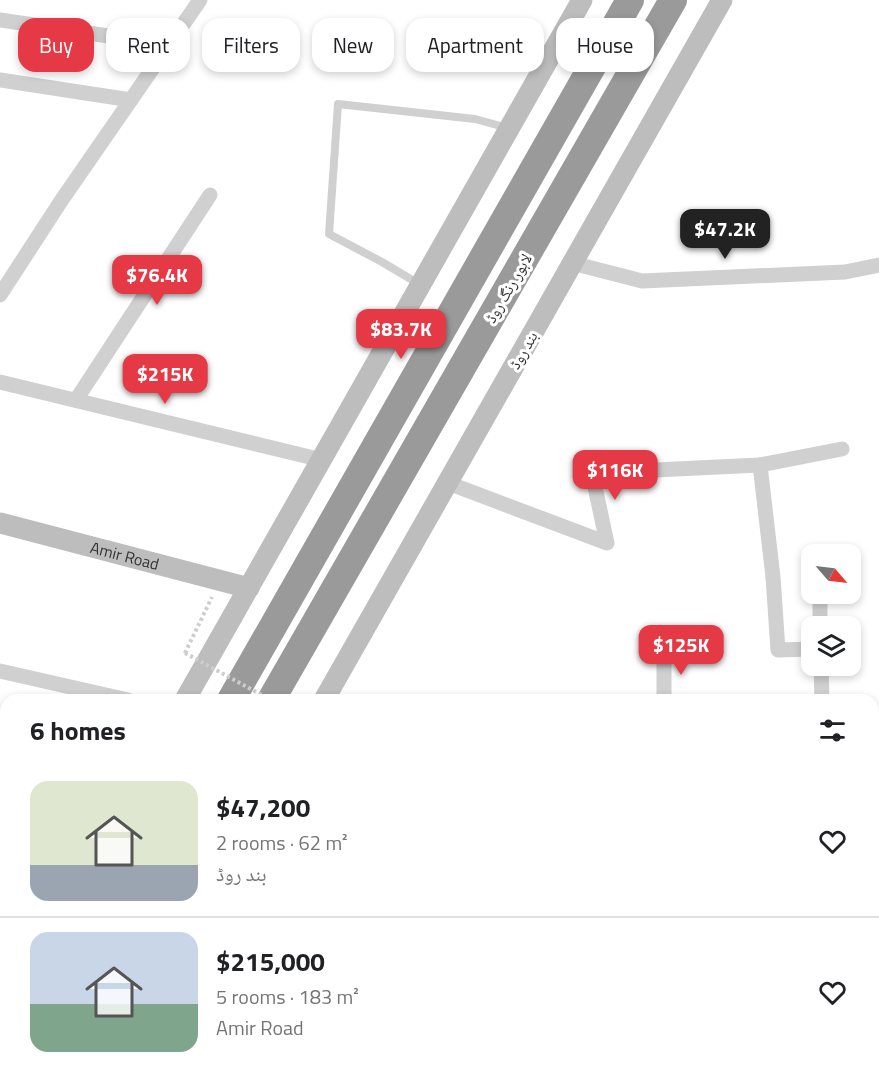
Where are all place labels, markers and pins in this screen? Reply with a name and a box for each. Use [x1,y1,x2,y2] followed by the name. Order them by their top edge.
[676,209,774,260] pin: $47.2K
[108,255,206,306] pin: $76.4K
[352,309,450,360] pin: $83.7K
[123,354,207,405] pin: $215K
[573,450,657,501] pin: $116K
[639,625,723,676] pin: $125K

